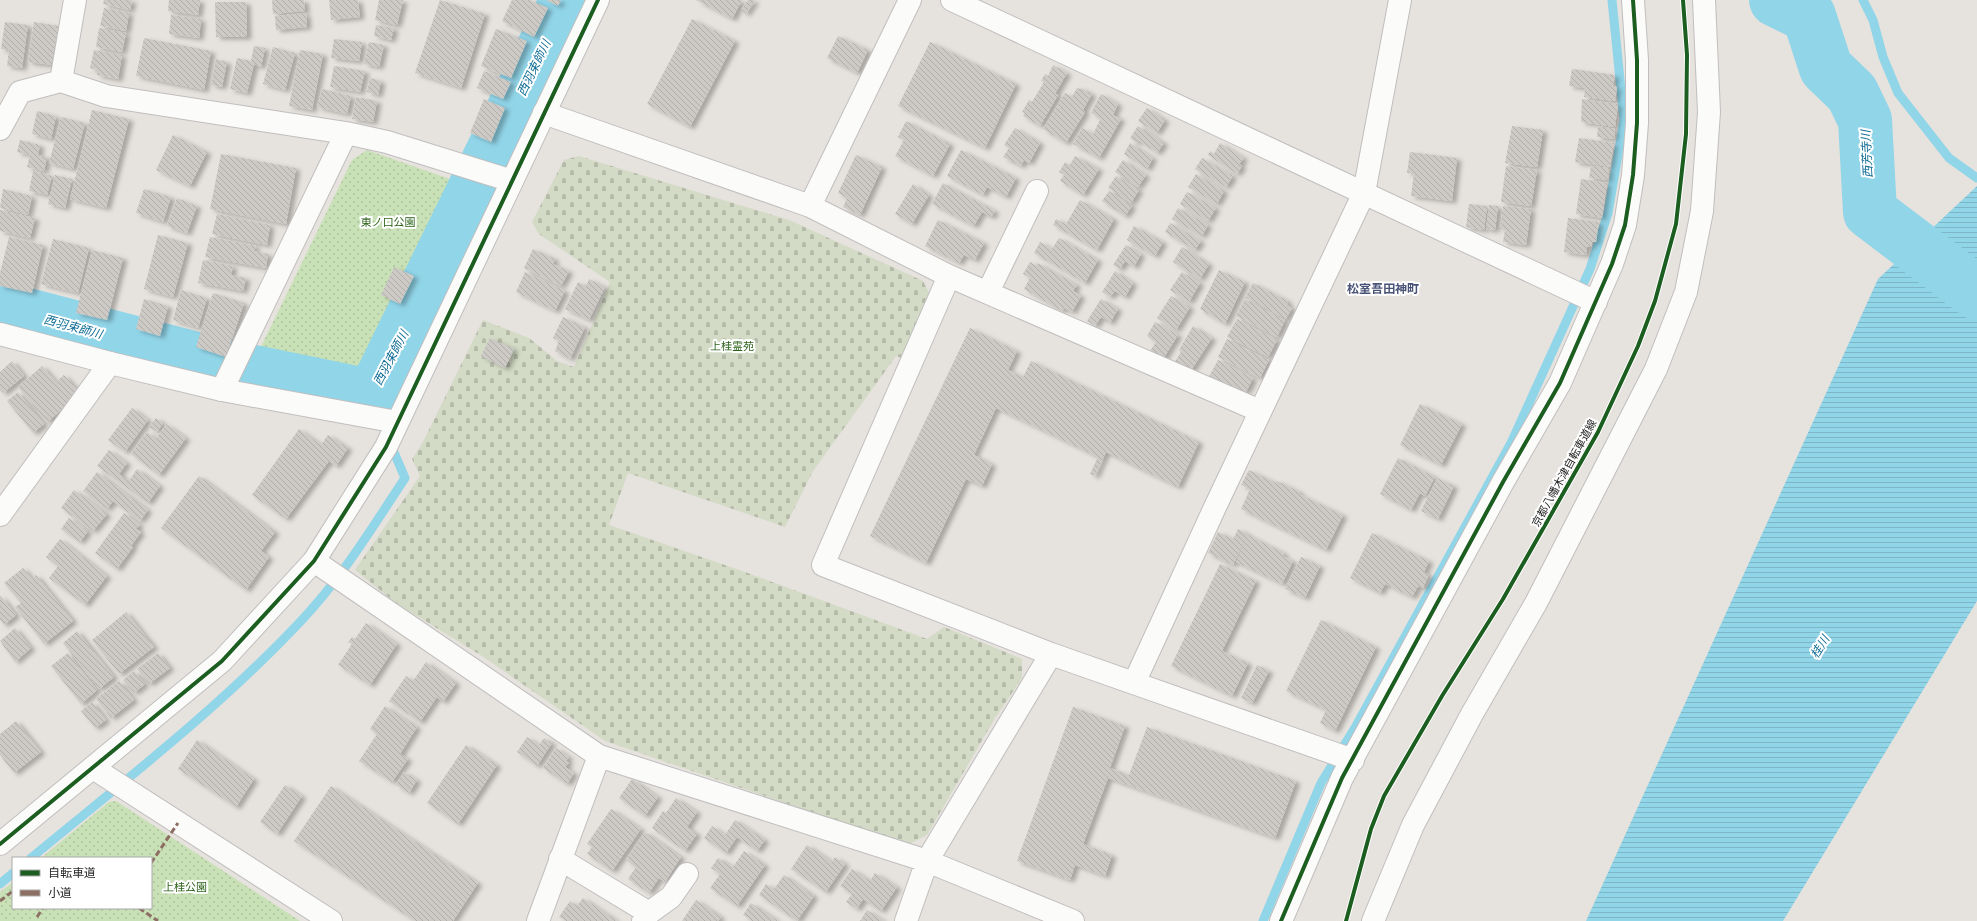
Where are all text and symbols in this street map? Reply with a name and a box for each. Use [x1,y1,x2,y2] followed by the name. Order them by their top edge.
[514,36,555,98] water label: 西羽束師川
[1858,128,1876,178] water label: 西芳寺川
[361,215,416,229] park label: 東ノ口公園
[1347,281,1419,297] district label: 松室吾田神町
[42,312,106,343] water label: 西羽束師川
[370,326,413,388] water label: 西羽束師川
[710,339,754,353] park label: 上桂霊苑
[1529,417,1599,529] street label: 京都八幡木津自転車道線
[1807,631,1834,661] water label: 桂川
[12,857,152,909] legend
[48,865,96,881] text: 自転車道
[163,880,207,894] park label: 上桂公園
[48,885,72,901] text: 小道

